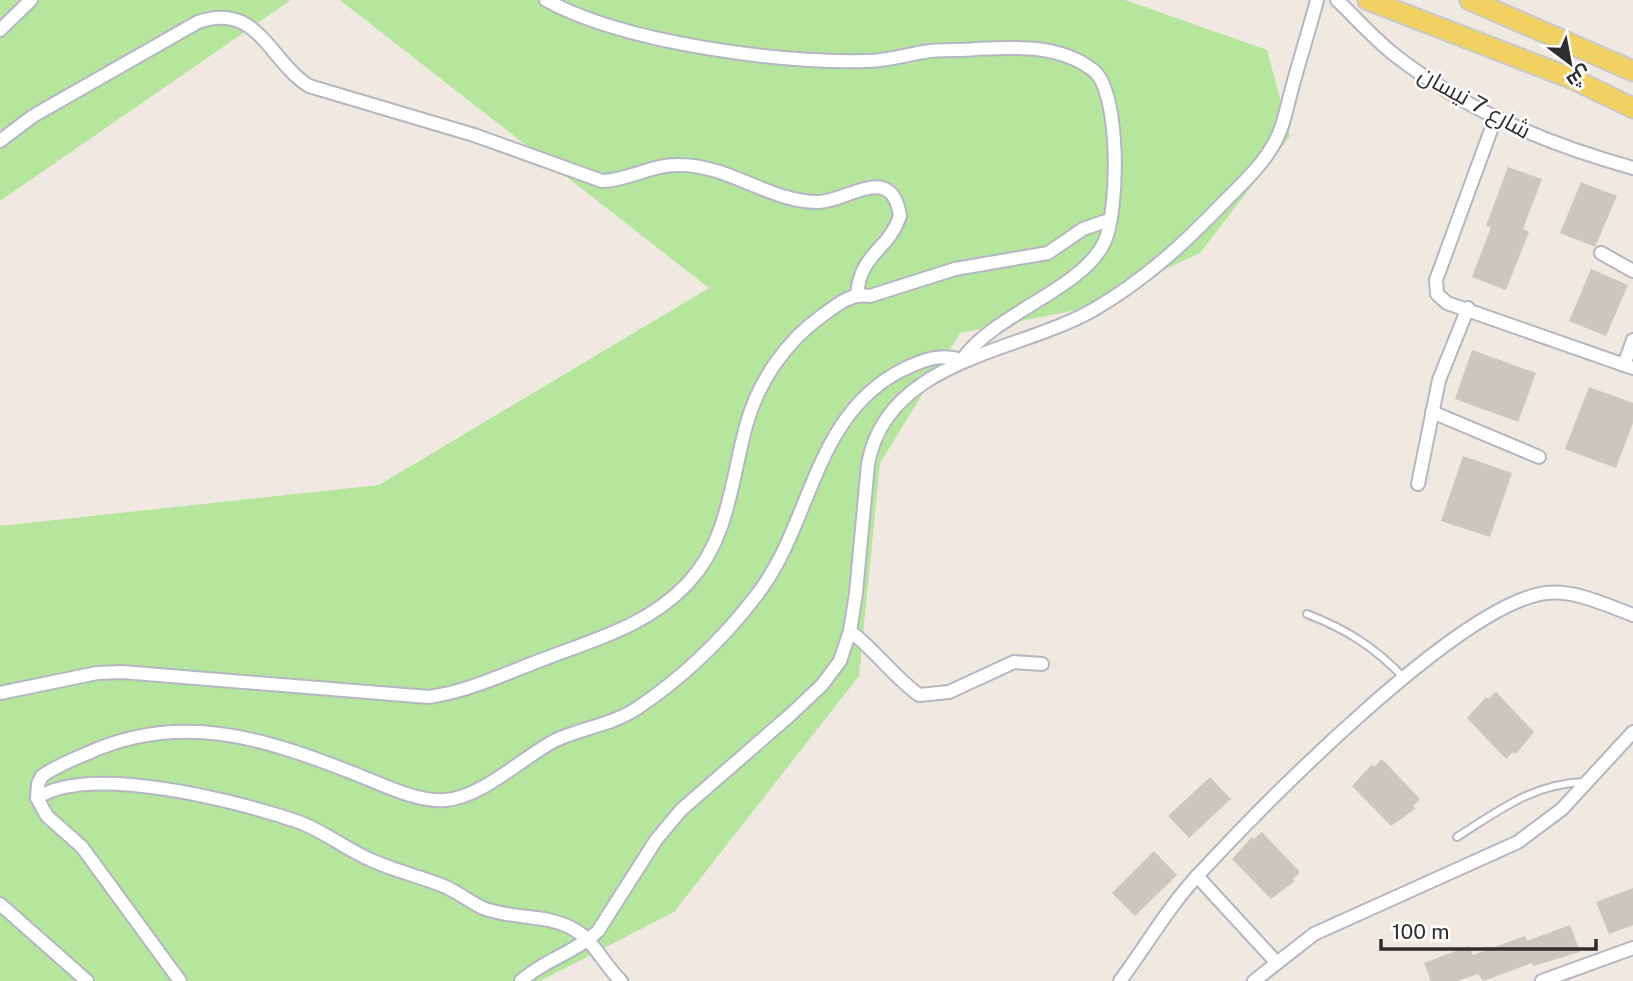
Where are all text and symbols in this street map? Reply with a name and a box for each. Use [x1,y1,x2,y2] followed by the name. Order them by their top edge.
[1535,28,1605,98] north arrow
[1413,60,1536,147] street label: شارع 7 نيسان
[1562,61,1595,93] text: ش
[1381,908,1596,952] scale bar
[1392,919,1449,944] text: 100 m

